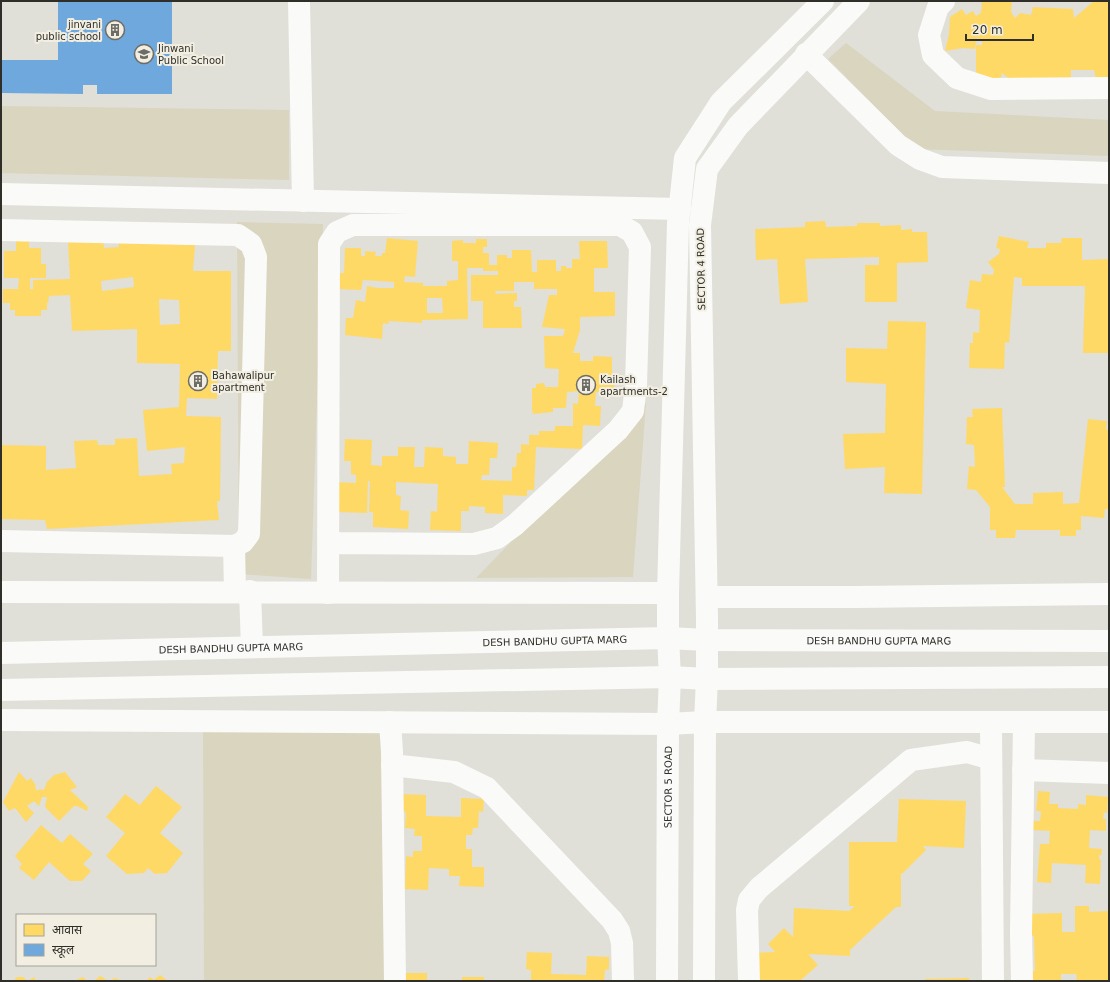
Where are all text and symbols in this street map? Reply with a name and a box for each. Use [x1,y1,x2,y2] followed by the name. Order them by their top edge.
[966,16,1033,42] scale bar
[36,19,101,42] place label: jinvani public school
[104,19,126,41] building icon: jinvani public school
[972,23,1003,37] text: 20 m
[133,43,155,65] school or university icon: Jinwani Public School
[157,43,224,66] place label: Jinwani Public School
[695,227,707,310] street label: SECTOR 4 ROAD
[187,370,209,392] building icon: Bahawalipur apartment
[212,370,275,393] place label: Bahawalipur apartment
[575,374,597,396] building icon: Kailash apartments-2
[600,374,668,397] place label: Kailash apartments-2
[482,633,627,648] street label: DESH BANDHU GUPTA MARG
[806,635,951,646] street label: DESH BANDHU GUPTA MARG
[158,641,303,655] street label: DESH BANDHU GUPTA MARG
[662,745,673,828] street label: SECTOR 5 ROAD
[16,914,156,966] legend
[52,923,83,937] text: आवास
[52,943,75,958] text: स्कूल

